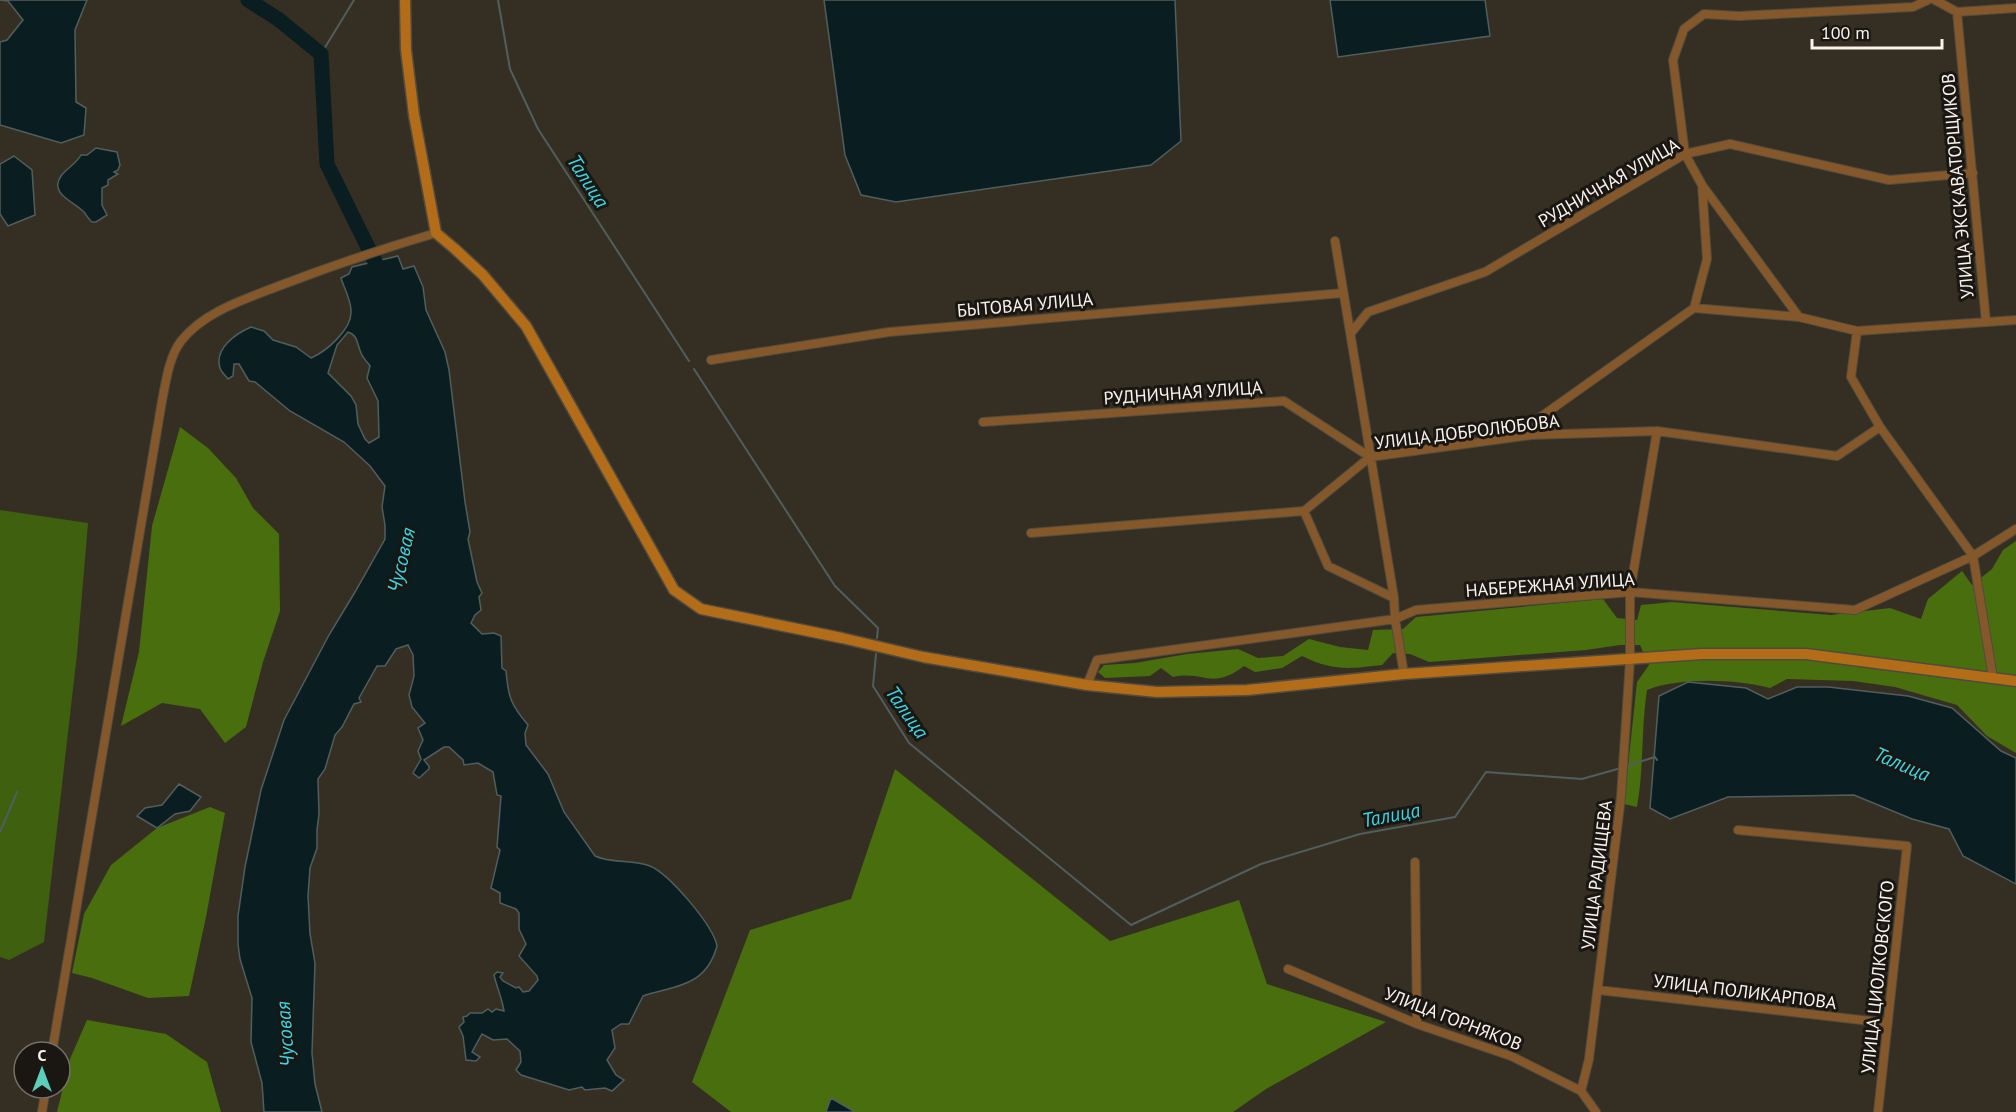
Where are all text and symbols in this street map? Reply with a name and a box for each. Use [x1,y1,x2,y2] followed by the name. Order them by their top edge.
[1812,12,1942,50] scale bar
[1821,21,1870,44] text: 100 m
[1936,72,1979,300] street label: УЛИЦА ЭКСКАВАТОРЩИКОВ
[1534,133,1684,232] street label: РУДНИЧНАЯ УЛИЦА
[561,149,615,213] water label: Талица
[956,287,1094,322] street label: БЫТОВАЯ УЛИЦА
[1103,375,1264,410] street label: РУДНИЧНАЯ УЛИЦА
[1373,409,1561,454] street label: УЛИЦА ДОБРОЛЮБОВА
[381,524,421,595] water label: Чусовая
[1465,567,1636,602] street label: НАБЕРЕЖНАЯ УЛИЦА
[880,681,935,744] water label: Талица
[1870,741,1934,787] water label: Талица
[1360,797,1422,833] water label: Талица
[1576,798,1617,951] street label: УЛИЦА РАДИЩЕВА
[1856,879,1899,1075] street label: УЛИЦА ЦИОЛКОВСКОГО
[1652,969,1838,1014] street label: УЛИЦА ПОЛИКАРПОВА
[1381,982,1525,1055] street label: УЛИЦА ГОРНЯКОВ
[270,1000,300,1068] water label: Чусовая
[12,1040,72,1100] north arrow
[38,1045,47,1065] text: С

